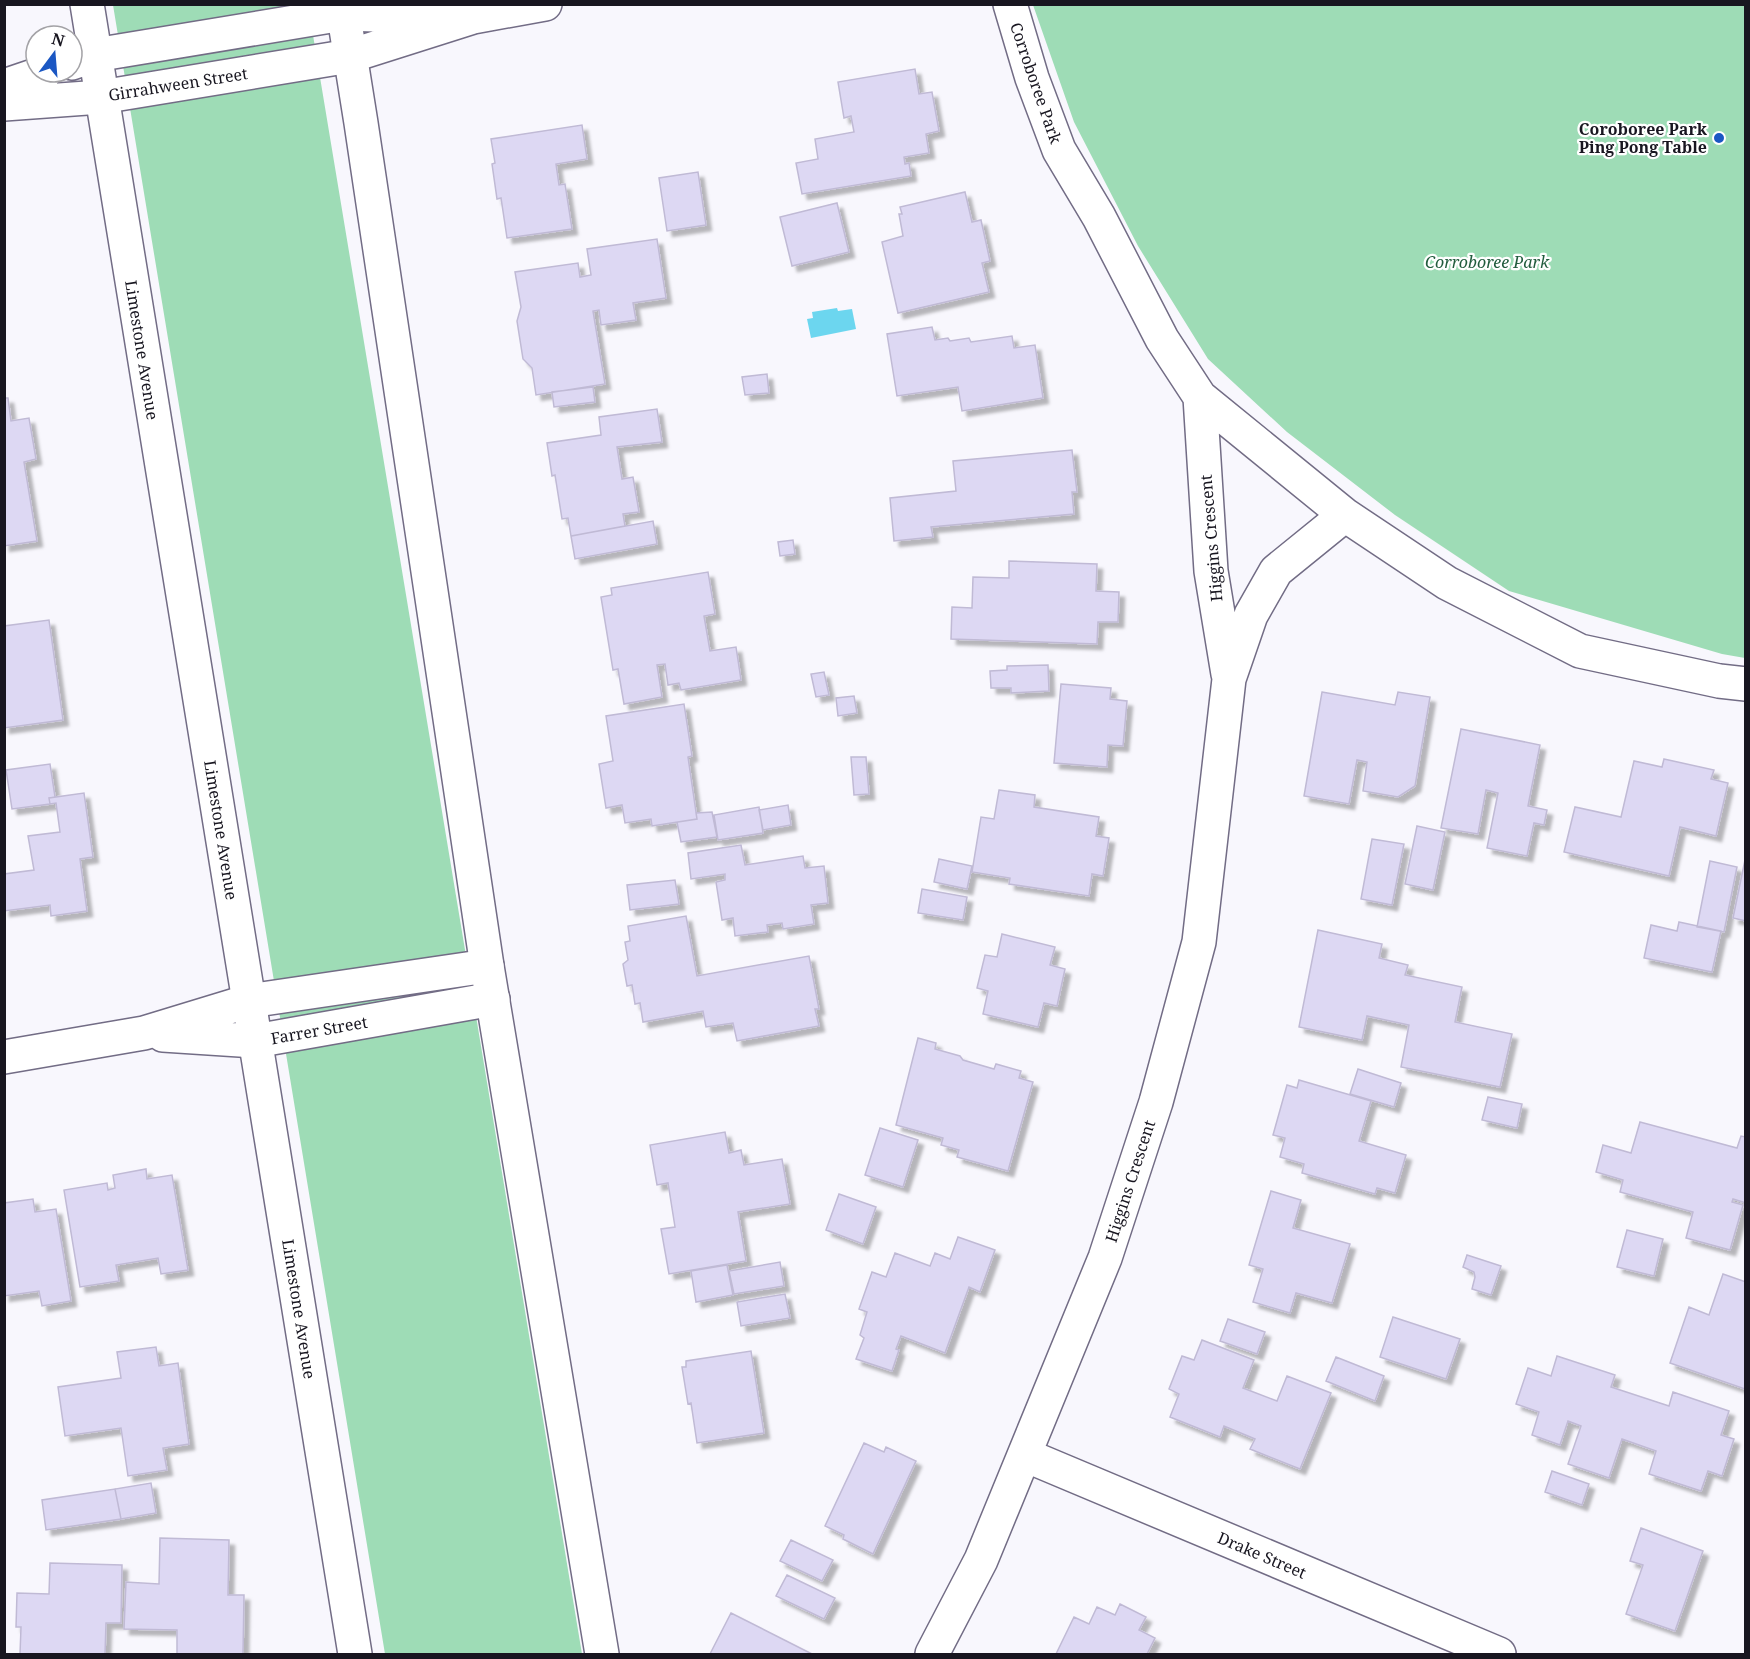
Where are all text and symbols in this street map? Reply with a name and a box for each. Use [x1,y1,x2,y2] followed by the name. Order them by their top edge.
[1005,19,1067,147] street label: Corroboree Park
[24,24,84,84] north arrow
[49,27,68,52] text: N
[107,62,249,106] street label: Girrahween Street
[1579,118,1708,158] place label: Coroboree Park Ping Pong Table
[1712,131,1726,145] marker: Coroboree Park Ping Pong Table
[1425,251,1550,273] park label: Corroboree Park
[120,279,164,421] street label: Limestone Avenue
[1194,473,1228,602] street label: Higgins Crescent
[199,759,243,901] street label: Limestone Avenue
[269,1011,369,1049] street label: Farrer Street
[1100,1117,1160,1245] street label: Higgins Crescent
[277,1238,321,1380] street label: Limestone Avenue
[1214,1526,1310,1584] street label: Drake Street

